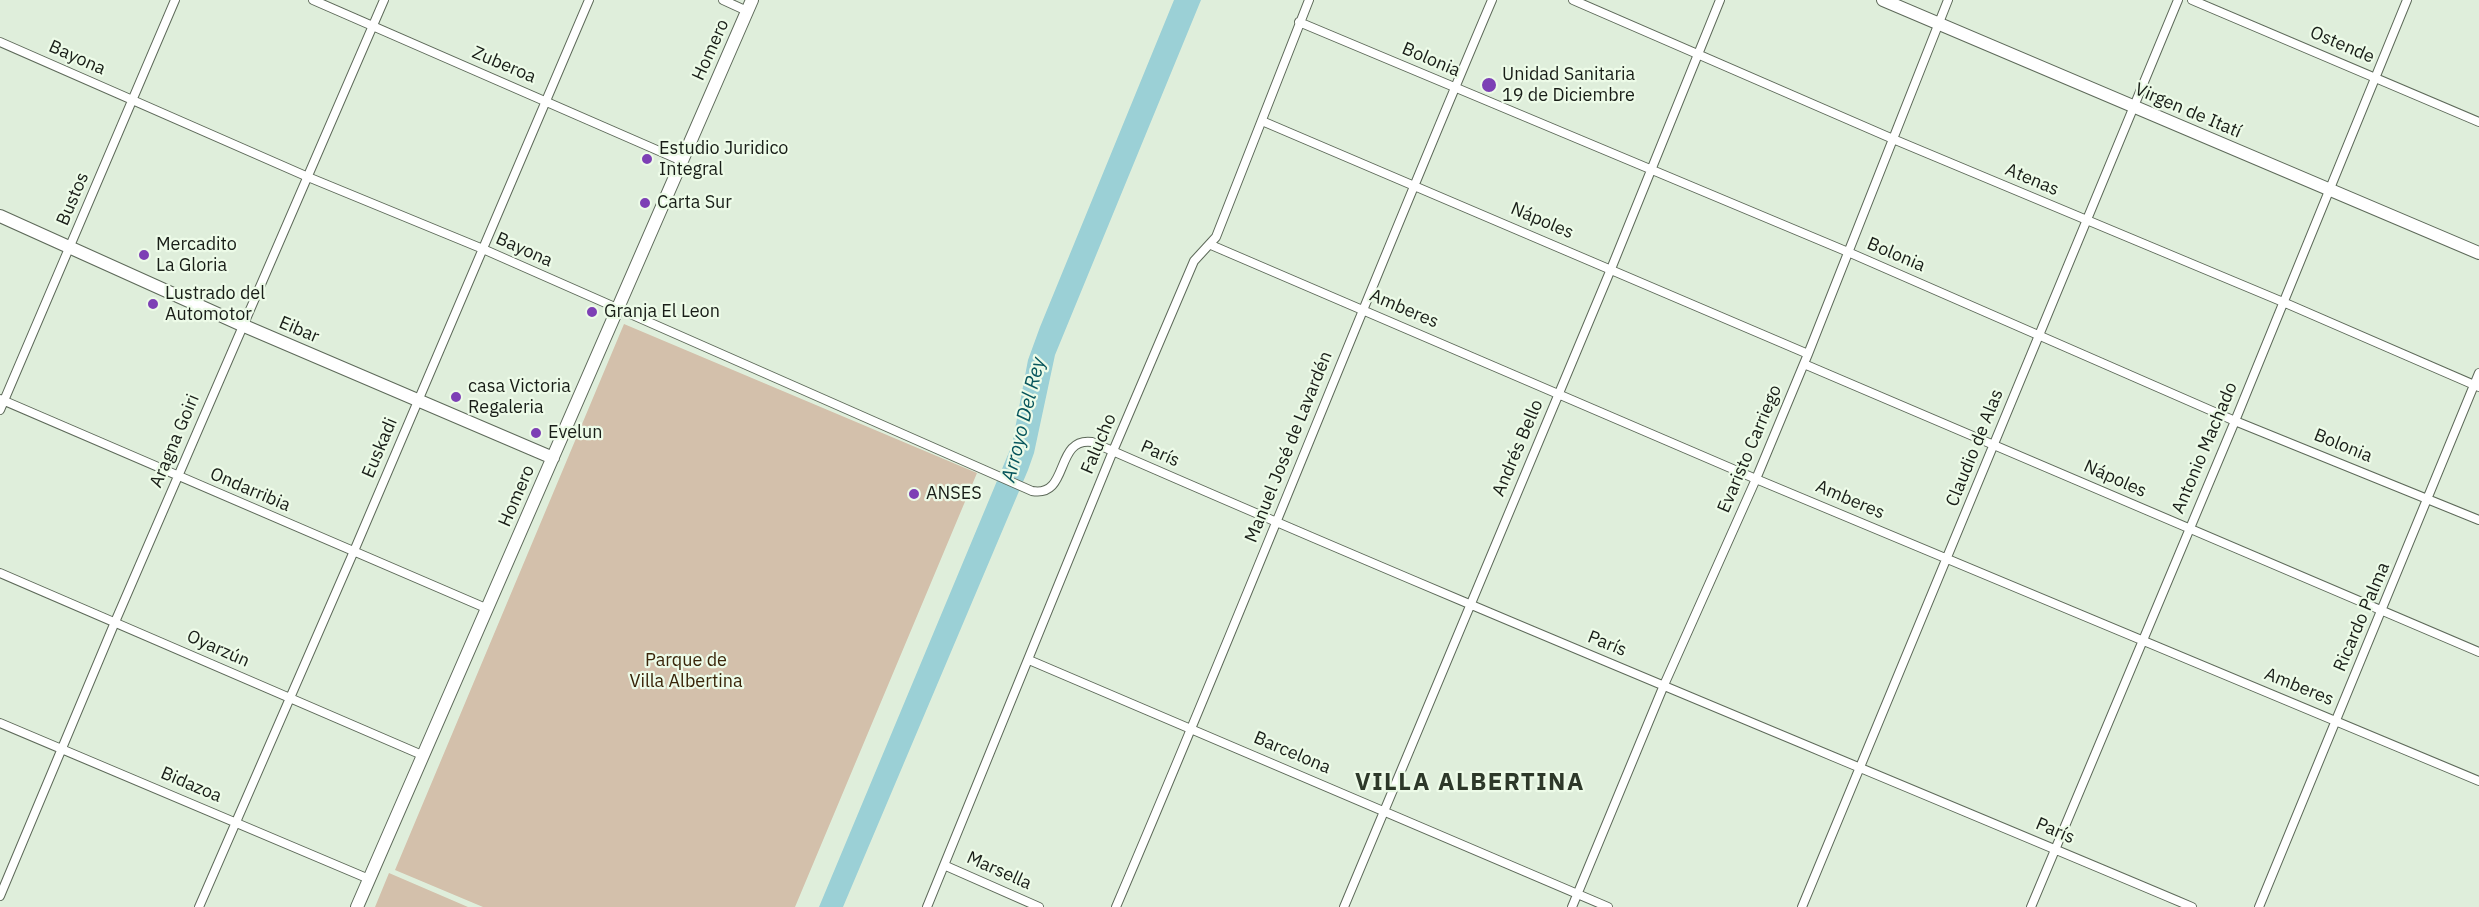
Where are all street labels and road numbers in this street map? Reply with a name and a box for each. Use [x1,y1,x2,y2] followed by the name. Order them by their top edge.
[688,16,734,84] street label: Homero
[2306,22,2378,68] street label: Ostende
[45,36,109,80] street label: Bayona
[1399,38,1463,82] street label: Bolonia
[469,42,539,88] street label: Zuberoa
[2131,79,2245,143] street label: Virgen de Itatí
[2002,159,2062,201] street label: Atenas
[52,169,94,229] street label: Bustos
[1507,198,1577,244] street label: Nápoles
[492,228,556,272] street label: Bayona
[1864,233,1928,277] street label: Bolonia
[1366,285,1442,333] street label: Amberes
[276,312,322,348] street label: Eibar
[1241,348,1337,546] street label: Manuel José de Lavardén
[2168,379,2242,517] street label: Antonio Machado
[1713,382,1787,516] street label: Evaristo Carriego
[1942,386,2008,510] street label: Claudio de Alas
[146,391,204,491] street label: Aragna Goiri
[1488,396,1548,500] street label: Andrés Bello
[1077,411,1121,477] street label: Falucho
[358,415,402,481] street label: Euskadi
[2311,425,2375,467] street label: Bolonia
[1137,436,1183,472] street label: París
[2080,456,2150,502] street label: Nápoles
[494,462,540,530] street label: Homero
[207,463,293,517] street label: Ondarribia
[1812,476,1888,524] street label: Amberes
[2329,559,2395,675] street label: Ricardo Palma
[183,626,253,672] street label: Oyarzún
[1584,626,1630,662] street label: París
[2261,663,2337,711] street label: Amberes
[1250,727,1334,779] street label: Barcelona
[157,763,225,807] street label: Bidazoa
[2032,813,2078,849] street label: París
[963,847,1035,895] street label: Marsella

